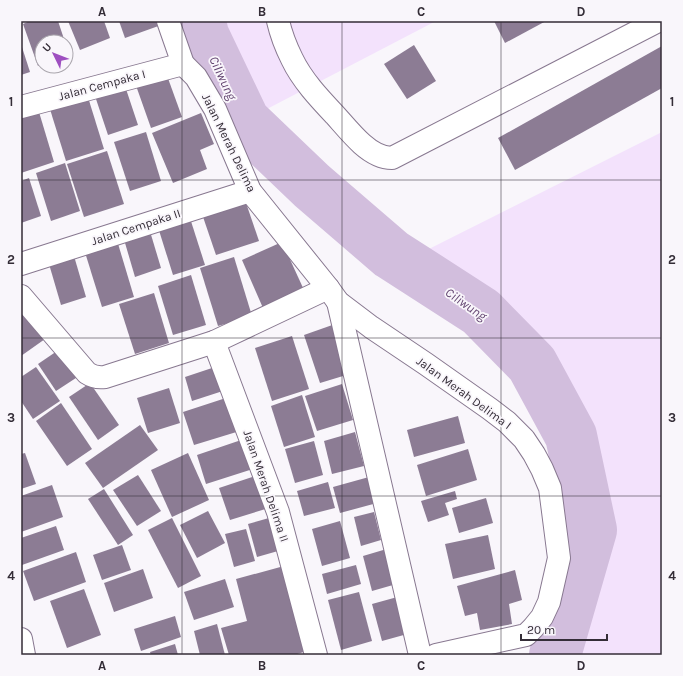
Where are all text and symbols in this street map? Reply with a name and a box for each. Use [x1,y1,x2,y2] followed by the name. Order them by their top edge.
[98,4,106,19] text: A
[258,4,266,19] text: B
[417,4,425,19] text: C
[577,4,586,19] text: D
[34,34,74,74] north arrow
[40,40,54,55] text: U
[206,54,240,104] water label: Ciliwung
[57,67,147,103] street label: Jalan Cempaka I
[199,92,259,194] street label: Jalan Merah Delima
[9,94,13,109] text: 1
[670,94,674,109] text: 1
[90,206,182,248] street label: Jalan Cempaka II
[7,252,15,267] text: 2
[668,252,676,267] text: 2
[443,284,491,324] water label: Ciliwung
[414,354,514,432] street label: Jalan Merah Delima I
[7,410,15,425] text: 3
[668,410,676,425] text: 3
[240,428,292,544] street label: Jalan Merah Delima II
[7,568,15,583] text: 4
[668,568,676,583] text: 4
[521,616,607,642] scale bar
[527,623,555,637] text: 20 m
[98,658,106,673] text: A
[258,658,266,673] text: B
[417,658,425,673] text: C
[577,658,586,673] text: D

